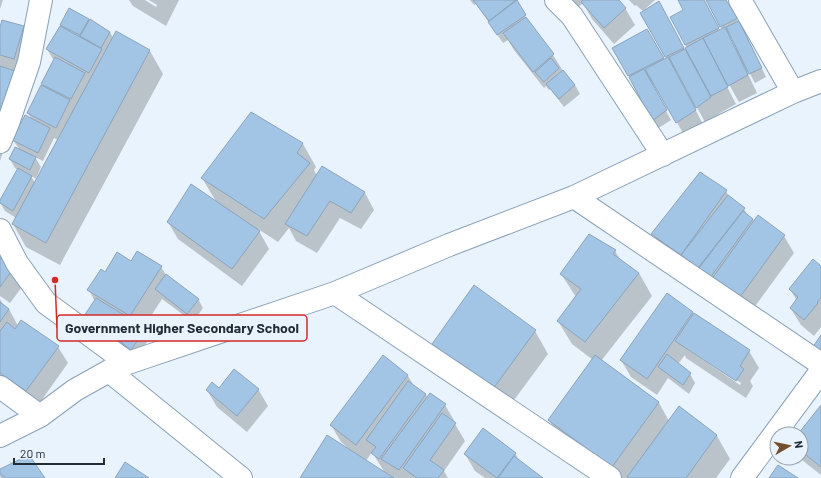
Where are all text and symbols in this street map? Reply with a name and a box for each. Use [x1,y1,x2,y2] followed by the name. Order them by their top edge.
[57,315,307,341] callout: Government Higher Secondary School
[65,319,299,336] text: Government Higher Secondary School
[769,426,809,466] north arrow
[14,440,104,466] scale bar
[792,440,806,449] text: N
[20,446,46,460] text: 20 m

